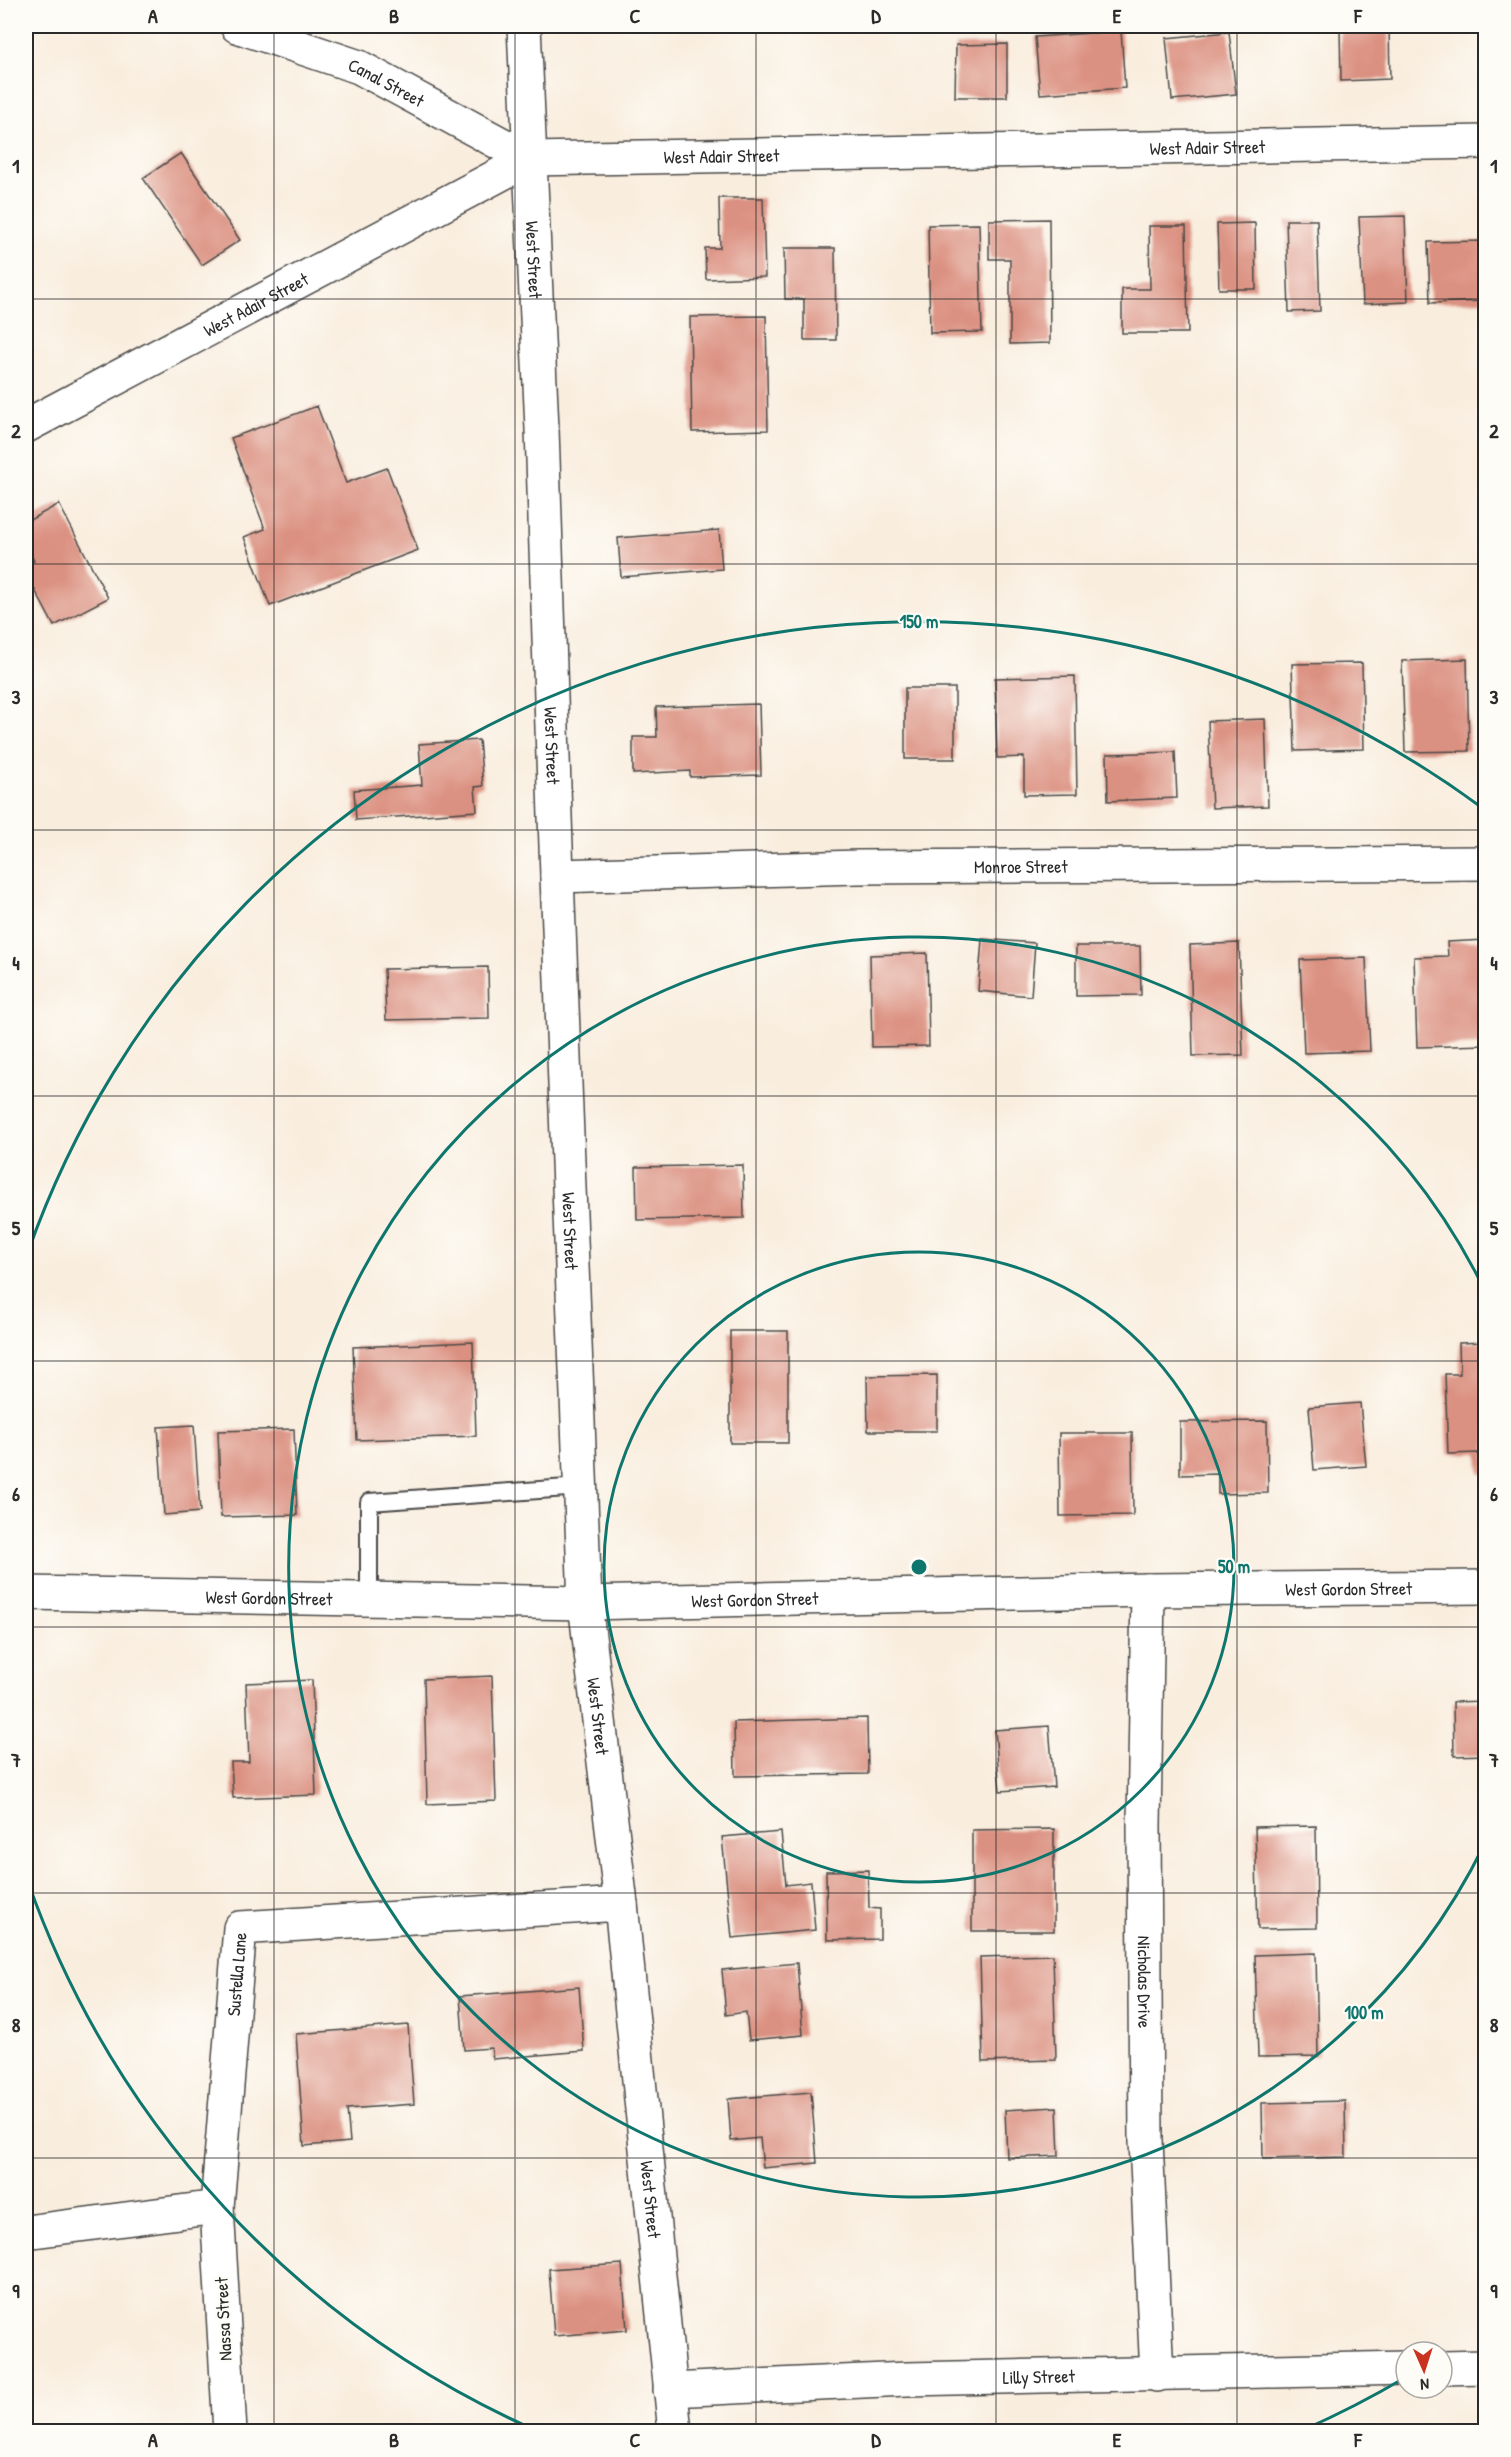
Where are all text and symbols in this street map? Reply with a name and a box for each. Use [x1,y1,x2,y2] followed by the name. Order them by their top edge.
[148,2,158,29] text: A
[389,2,399,29] text: B
[630,2,641,29] text: C
[871,2,881,29] text: D
[1113,2,1122,29] text: E
[1353,2,1363,29] text: F
[345,52,430,113] street label: Canal Street
[1149,133,1266,160] street label: West Adair Street
[664,142,780,169] street label: West Adair Street
[12,152,20,179] text: 1
[1490,152,1498,179] text: 1
[520,220,549,300] street label: West Street
[199,266,313,342] street label: West Adair Street
[11,417,21,444] text: 2
[1489,417,1499,444] text: 2
[900,609,938,634] text: 150 m
[12,683,21,710] text: 3
[1490,683,1499,710] text: 3
[539,706,566,785] street label: West Street
[974,853,1069,879] street label: Monroe Street
[12,949,20,976] text: 4
[1490,949,1498,976] text: 4
[557,1192,585,1271] street label: West Street
[12,1214,21,1241] text: 5
[1490,1214,1499,1241] text: 5
[12,1480,20,1507] text: 6
[1490,1480,1498,1507] text: 6
[1218,1554,1250,1579] text: 50 m
[909,1557,929,1577] centre of rings
[1285,1575,1413,1601] street label: West Gordon Street
[205,1584,333,1611] street label: West Gordon Street
[691,1585,819,1613] street label: West Gordon Street
[582,1676,616,1757] street label: West Street
[10,1746,21,1773] text: 7
[1488,1746,1499,1773] text: 7
[220,1931,252,2017] street label: Sustella Lane
[1132,1936,1158,2028] street label: Nicholas Drive
[1344,2000,1384,2025] text: 100 m
[12,2011,21,2038] text: 8
[1490,2011,1499,2038] text: 8
[635,2159,668,2240] street label: West Street
[208,2276,238,2361] street label: Nassa Street
[12,2277,20,2304] text: 9
[1490,2277,1498,2304] text: 9
[1394,2340,1454,2400] north arrow
[1002,2363,1076,2389] street label: Lilly Street
[1419,2374,1430,2396] text: N
[148,2426,158,2453] text: A
[389,2426,399,2453] text: B
[630,2426,641,2453] text: C
[871,2426,881,2453] text: D
[1113,2426,1122,2453] text: E
[1353,2426,1363,2453] text: F

